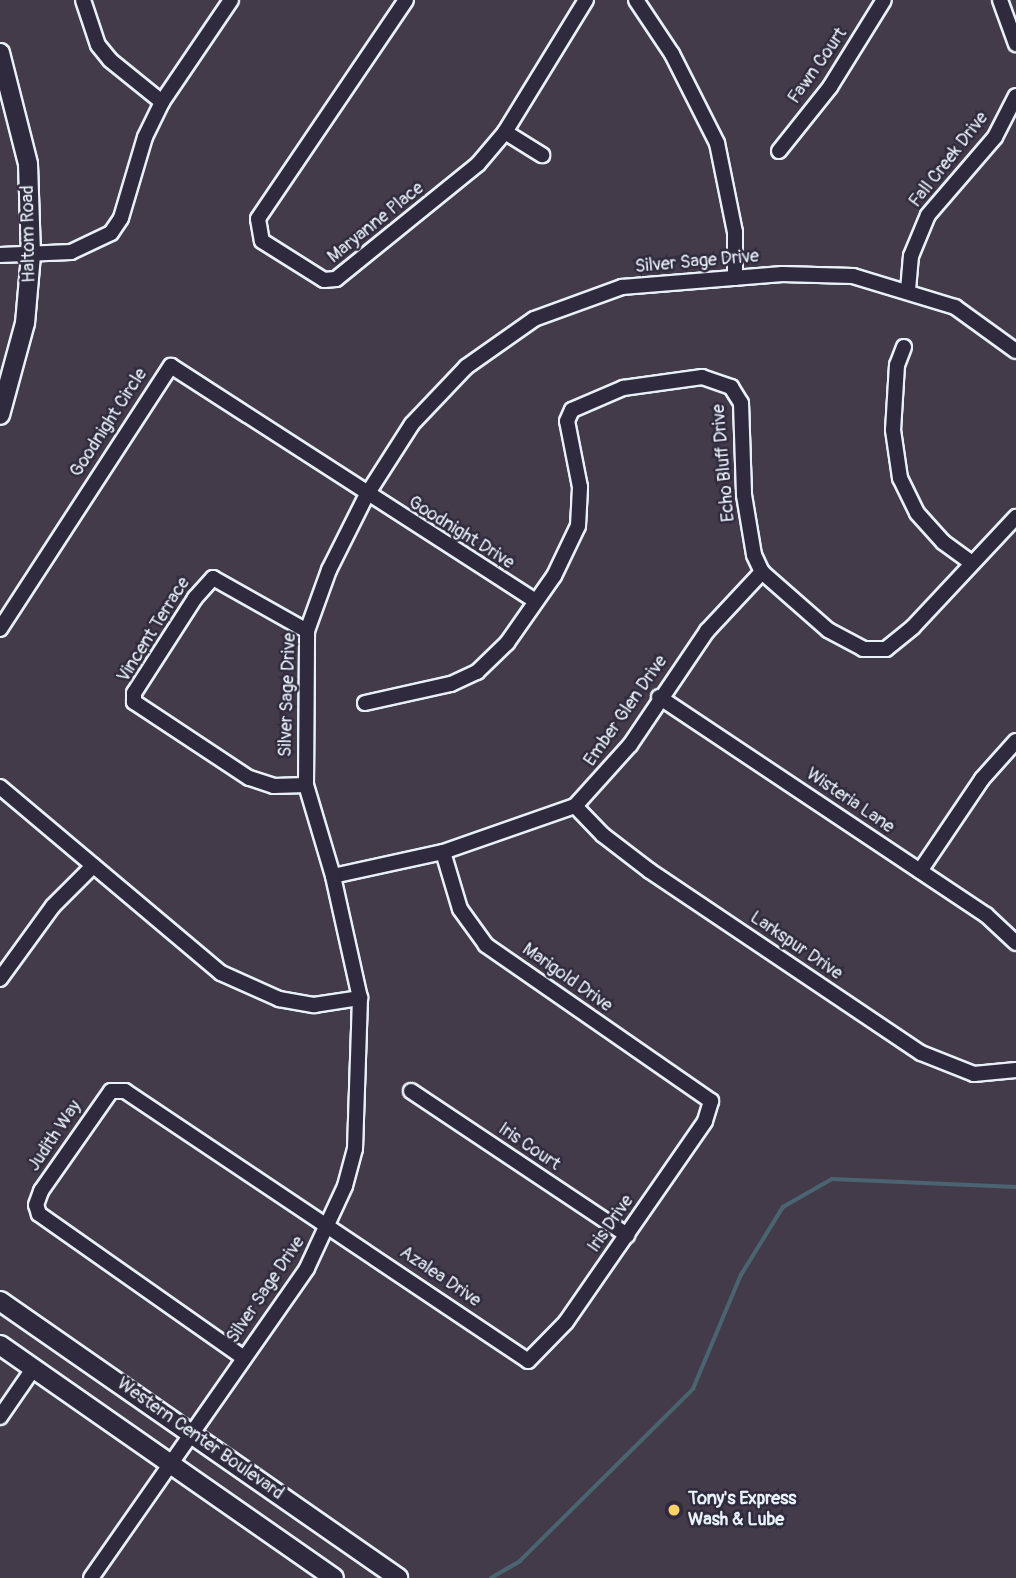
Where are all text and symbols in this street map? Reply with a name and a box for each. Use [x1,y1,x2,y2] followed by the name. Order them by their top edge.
[784,24,852,108] street label: Fawn Court
[905,108,993,212] street label: Fall Creek Drive
[324,178,428,268] street label: Maryanne Place
[17,185,41,283] street label: Haltom Road
[634,246,760,278] street label: Silver Sage Drive
[66,365,152,481] street label: Goodnight Circle
[708,403,740,523] street label: Echo Bluff Drive
[404,492,518,574] street label: Goodnight Drive
[113,573,195,687] street label: Vincent Terrace
[275,632,301,758] street label: Silver Sage Drive
[580,651,672,771] street label: Ember Glen Drive
[802,764,898,838] street label: Wisteria Lane
[746,907,846,985] street label: Larkspur Drive
[518,939,616,1017] street label: Marigold Drive
[23,1096,87,1176] street label: Judith Way
[494,1118,564,1176] street label: Iris Court
[583,1191,639,1257] street label: Iris Drive
[222,1232,310,1348] street label: Silver Sage Drive
[395,1242,485,1312] street label: Azalea Drive
[113,1373,287,1505] street label: Western Center Boulevard
[688,1489,796,1532] place label: Tony's Express Wash & Lube
[666,1502,682,1518] marker: Tony's Express Wash & Lube

